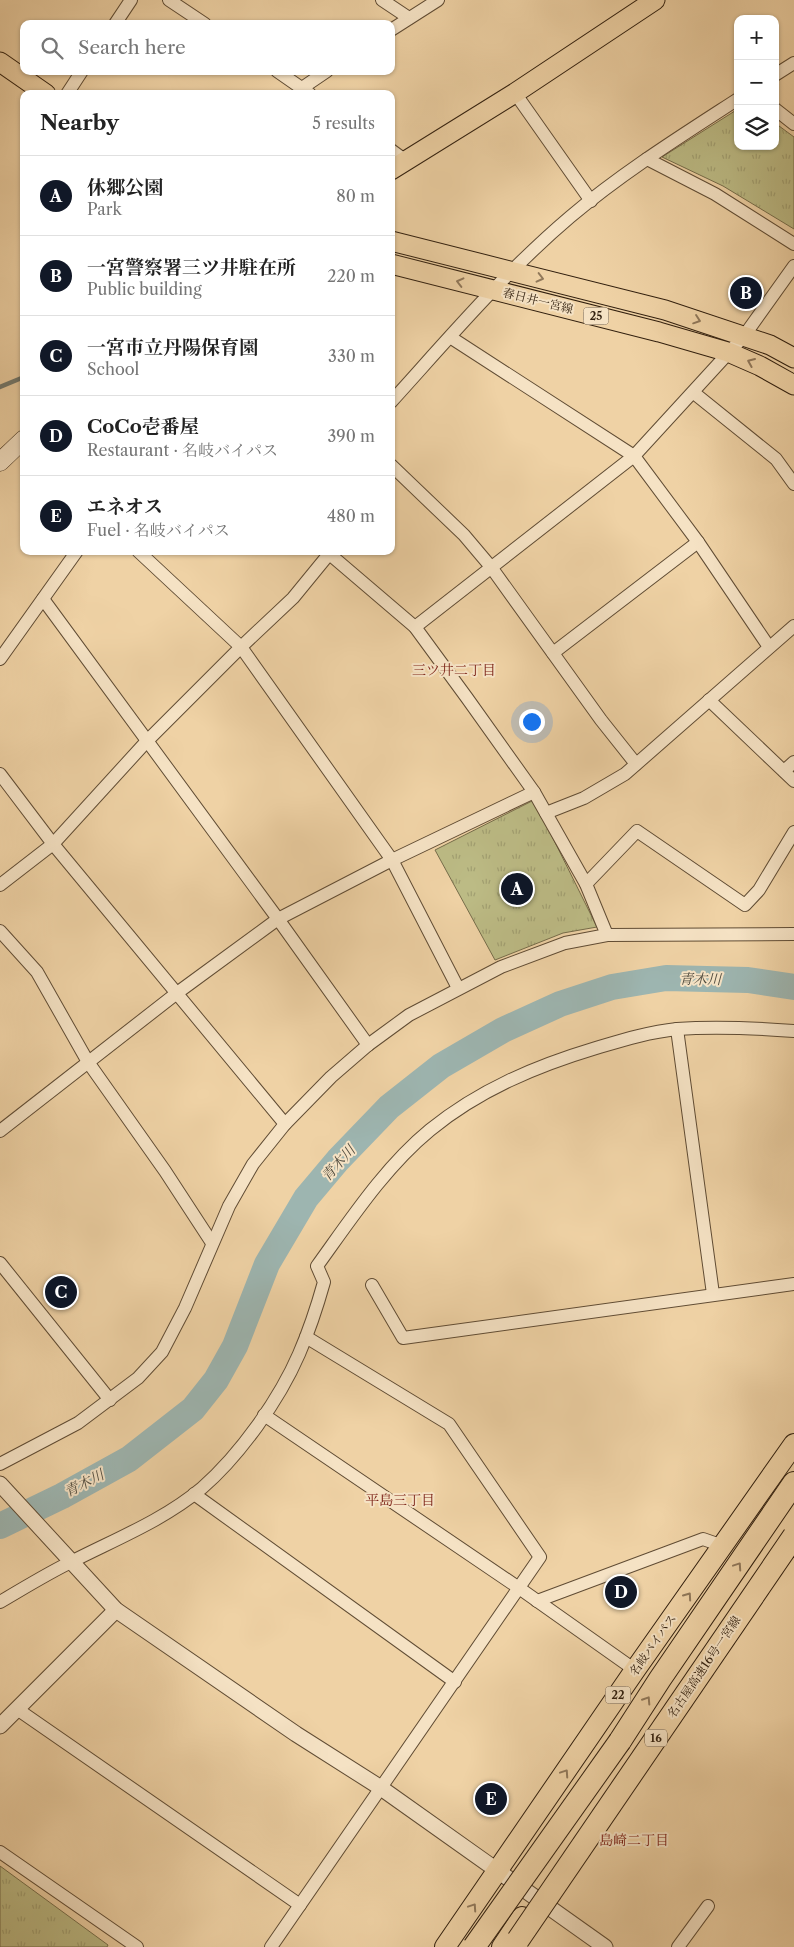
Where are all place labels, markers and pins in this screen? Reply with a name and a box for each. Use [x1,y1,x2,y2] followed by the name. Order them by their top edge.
[730,274,762,312] pin: B
[501,870,533,908] pin: A
[45,1273,77,1311] pin: C
[605,1573,637,1611] pin: D
[475,1780,507,1818] pin: E

